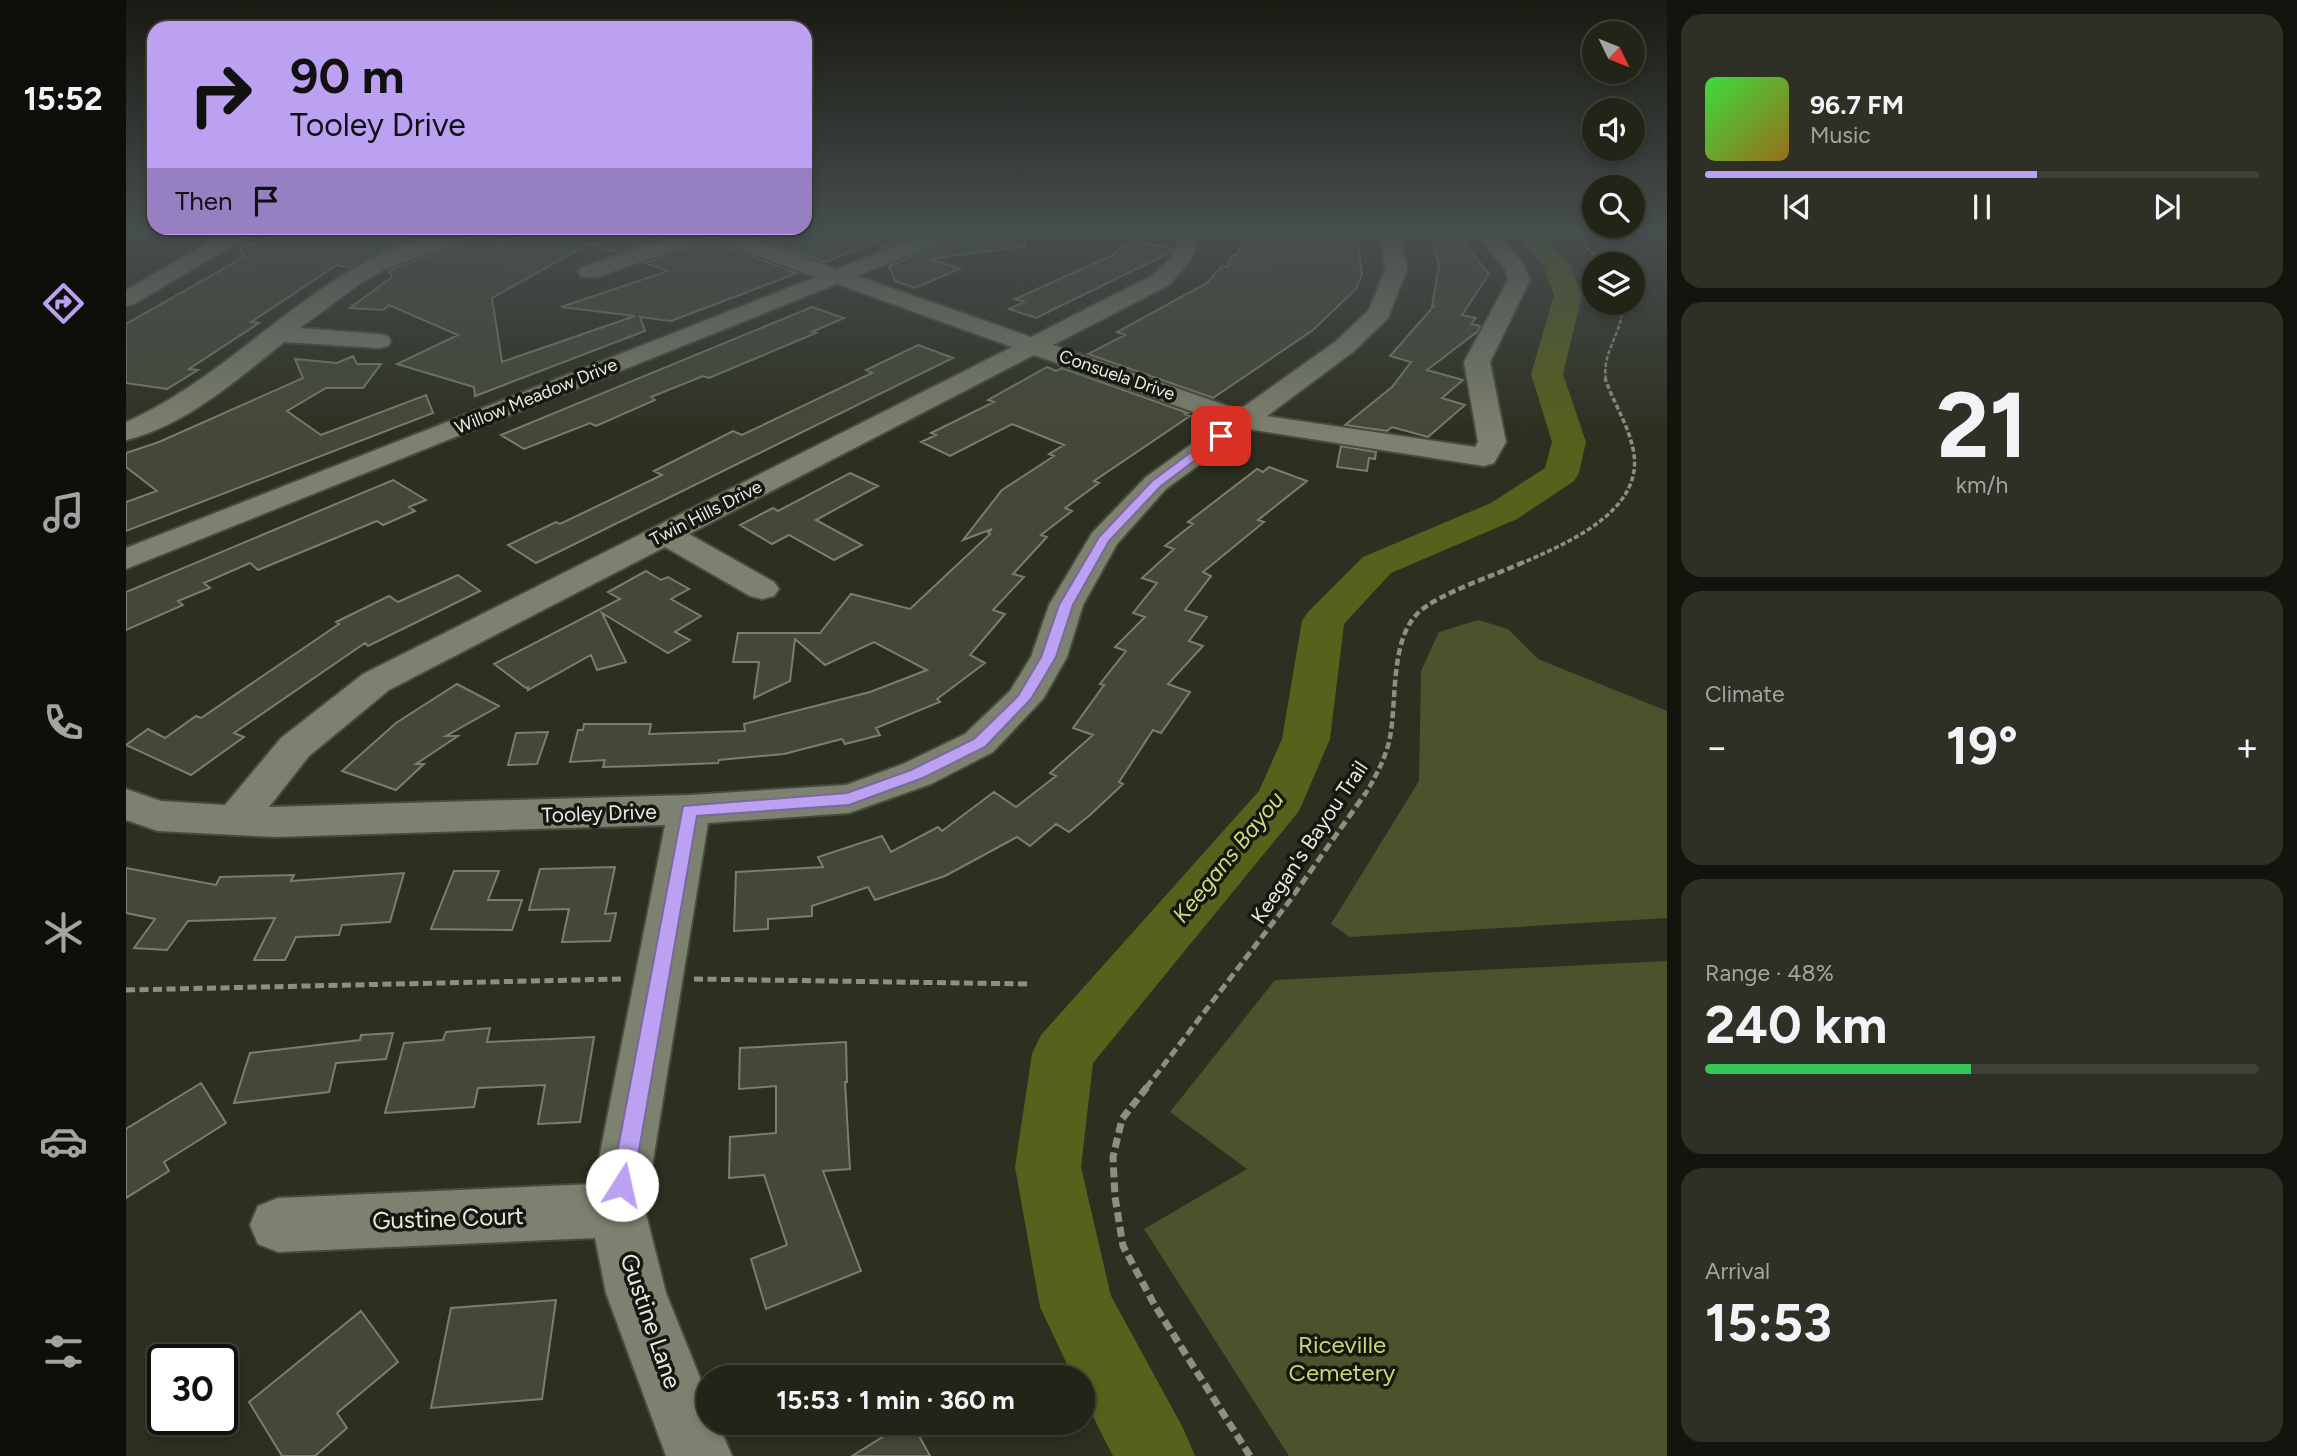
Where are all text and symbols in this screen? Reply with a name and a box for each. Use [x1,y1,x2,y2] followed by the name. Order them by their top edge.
[1582,21,1645,84] north arrow
[1582,21,1645,315] map controls
[290,46,405,105] text: 90 m
[175,49,266,140] icon: right
[24,80,102,118] text: 15:52
[1810,89,1904,121] text: 96.7 FM
[1582,98,1645,161] button: sound
[290,106,466,144] text: Tooley Drive
[1810,121,1871,149] text: Music
[1582,175,1645,238] button: search
[247,182,285,220] icon: arrive
[175,185,233,217] text: Then
[1778,188,1816,226] icon: previous
[1963,188,2001,226] icon: pause
[2148,188,2186,226] icon: next
[1582,252,1645,315] button: layers
[39,279,88,328] icon: directions
[1056,345,1178,405] street label: Consuela Drive
[452,353,621,439] street label: Willow Meadow Drive
[1936,371,2028,480] text: 21
[1191,406,1251,466] pin
[1202,417,1240,455] icon: arrive
[1956,471,2008,499] text: km/h
[646,475,766,551] street label: Twin Hills Drive
[39,488,88,537] icon: music
[1705,680,1784,708] text: Climate
[39,698,88,747] icon: phone
[1946,715,2018,777] text: 19°
[1705,724,1729,770] text: −
[2235,724,2259,770] text: +
[1245,756,1373,928] street label: Keegan's Bayou Trail
[1166,786,1290,928] water label: Keegans Bayou
[541,798,657,828] street label: Tooley Drive
[39,908,88,957] icon: climate
[1705,959,1834,987] text: Range · 48%
[1705,994,1887,1056] text: 240 km
[39,1117,88,1166] icon: car
[585,1148,659,1222] position arrow
[372,1201,524,1235] street label: Gustine Court
[614,1250,688,1392] street label: Gustine Lane
[1705,1257,1770,1285] text: Arrival
[1705,1292,1832,1354] text: 15:53
[39,1327,88,1376] icon: filters
[1289,1330,1396,1387] park label: Riceville Cemetery
[147,1344,238,1435] speed limit sign: 30
[776,1384,1015,1416] text: 15:53 · 1 min · 360 m

